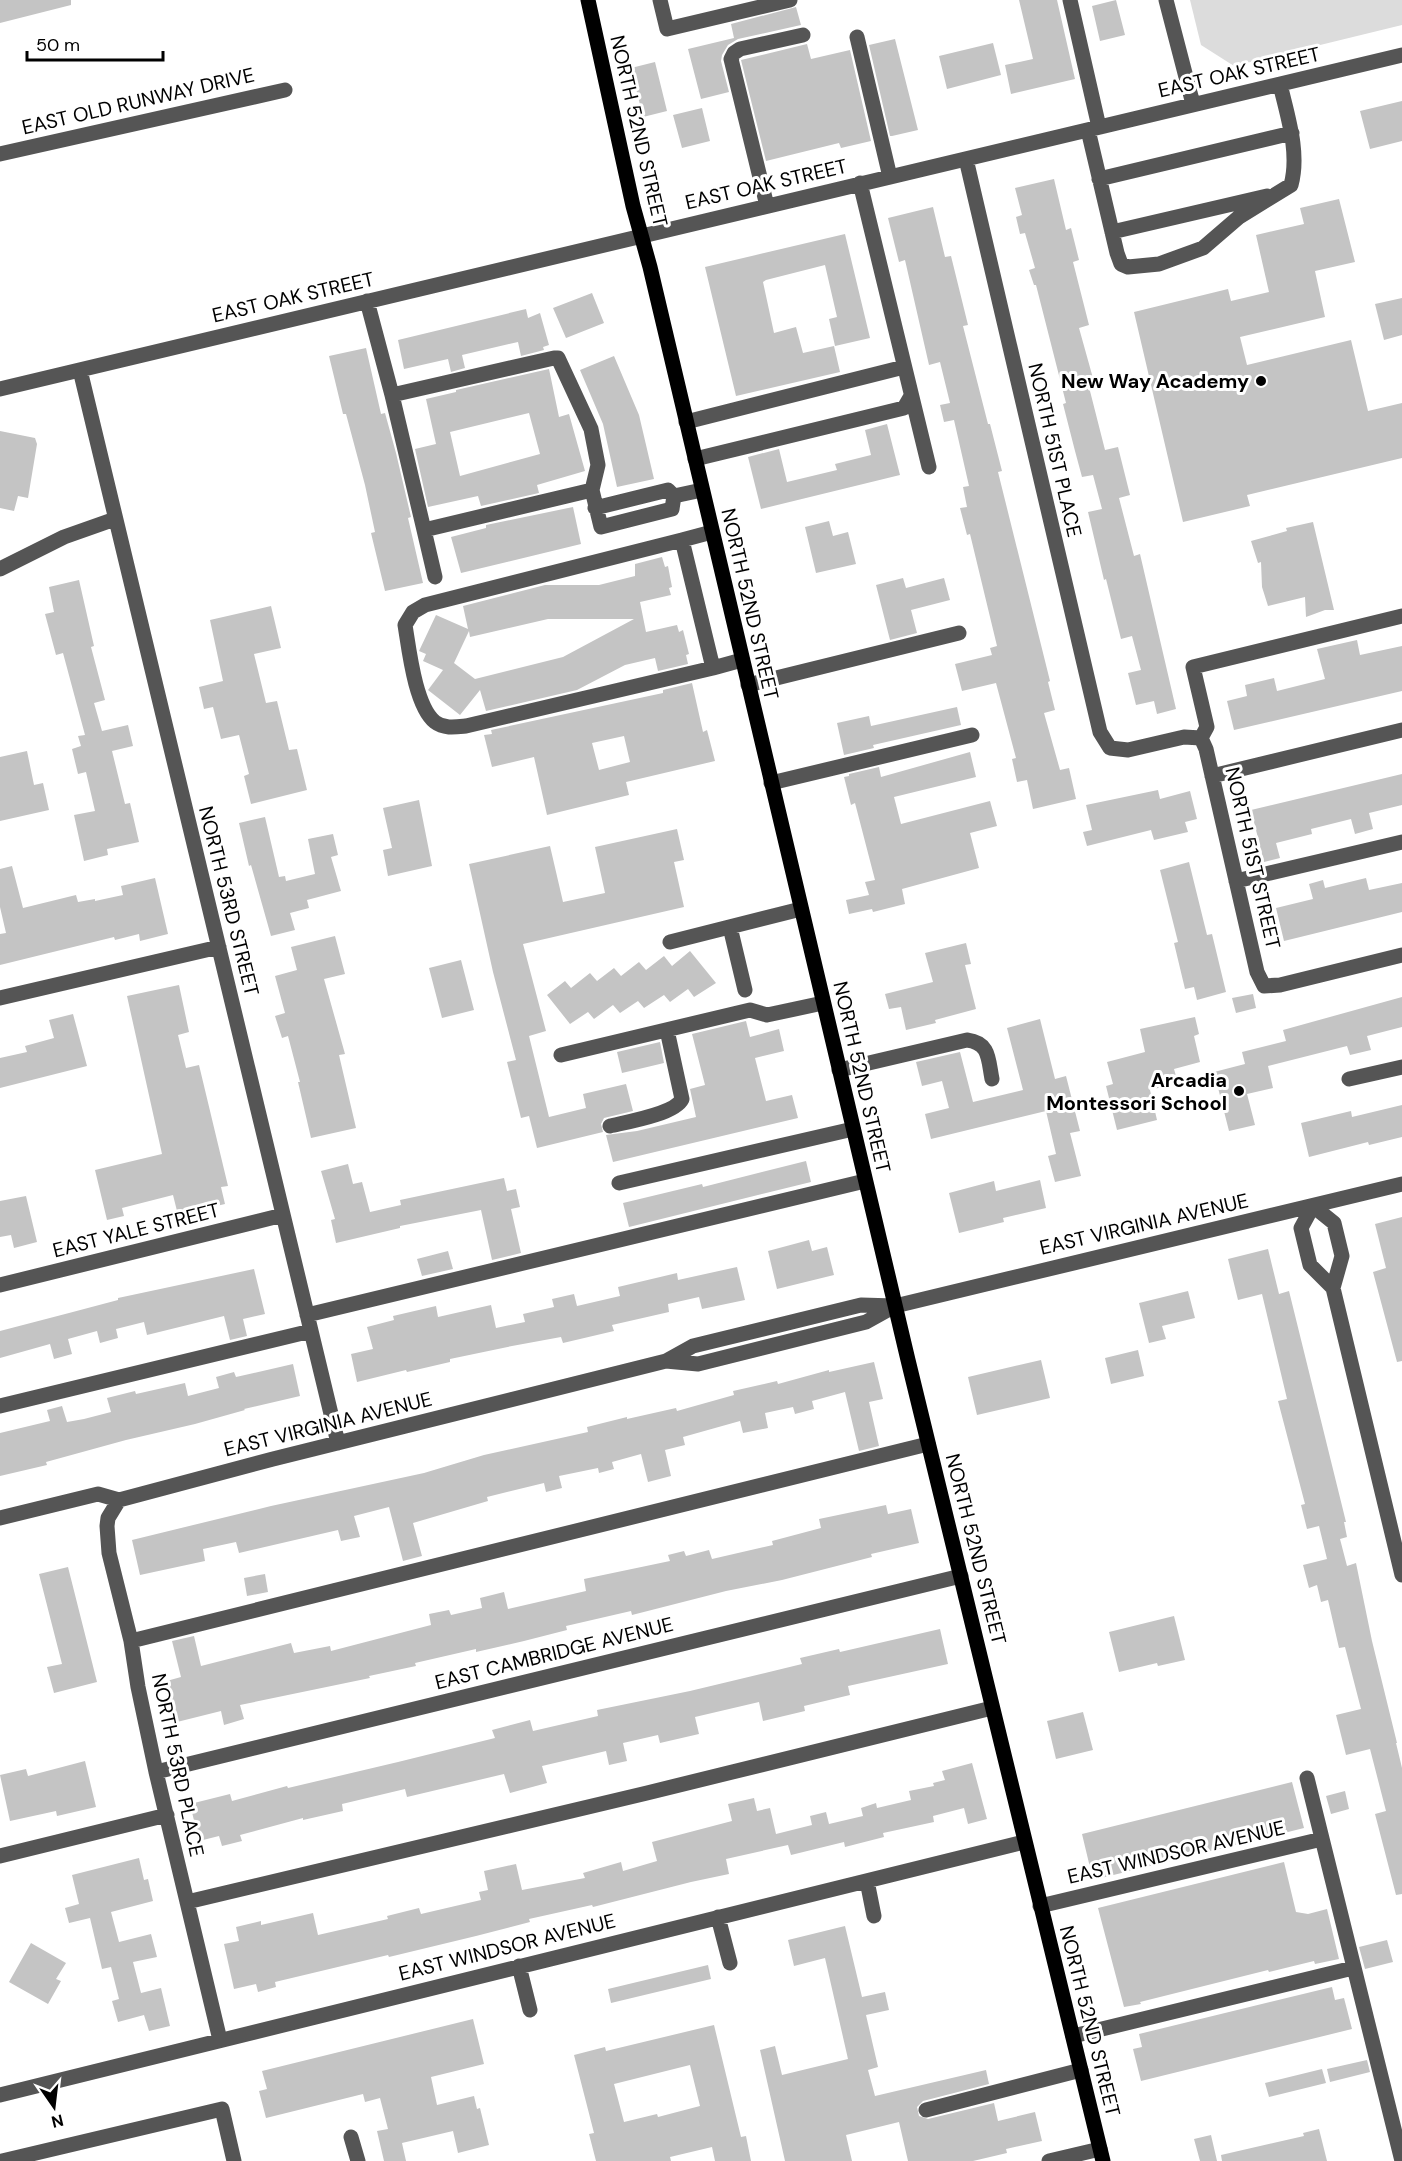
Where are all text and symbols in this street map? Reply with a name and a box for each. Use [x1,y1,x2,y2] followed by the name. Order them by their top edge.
[27,24,164,62] scale bar
[36,33,80,57] text: 50 m
[604,33,674,229] street label: NORTH 52ND STREET
[1156,41,1322,103] street label: EAST OAK STREET
[19,62,257,140] street label: EAST OLD RUNWAY DRIVE
[683,153,849,215] street label: EAST OAK STREET
[210,266,376,328] street label: EAST OAK STREET
[1022,360,1088,540] street label: NORTH 51ST PLACE
[1061,368,1249,394] place label: New Way Academy
[1254,374,1268,388] marker: New Way Academy
[715,506,785,702] street label: NORTH 52ND STREET
[1219,765,1287,951] street label: NORTH 51ST STREET
[193,803,265,999] street label: NORTH 53RD STREET
[827,979,897,1175] street label: NORTH 52ND STREET
[1046,1067,1227,1116] place label: Arcadia Montessori School
[1232,1084,1246,1098] marker: Arcadia Montessori School
[1037,1187,1251,1261] street label: EAST VIRGINIA AVENUE
[50,1197,222,1263] street label: EAST YALE STREET
[221,1386,435,1462] street label: EAST VIRGINIA AVENUE
[940,1451,1012,1647] street label: NORTH 52ND STREET
[432,1611,676,1695] street label: EAST CAMBRIDGE AVENUE
[146,1671,210,1859] street label: NORTH 53RD PLACE
[1065,1814,1287,1890] street label: EAST WINDSOR AVENUE
[396,1907,618,1987] street label: EAST WINDSOR AVENUE
[1054,1923,1126,2119] street label: NORTH 52ND STREET
[24,2077,84,2137] north arrow
[49,2109,66,2133] text: N

